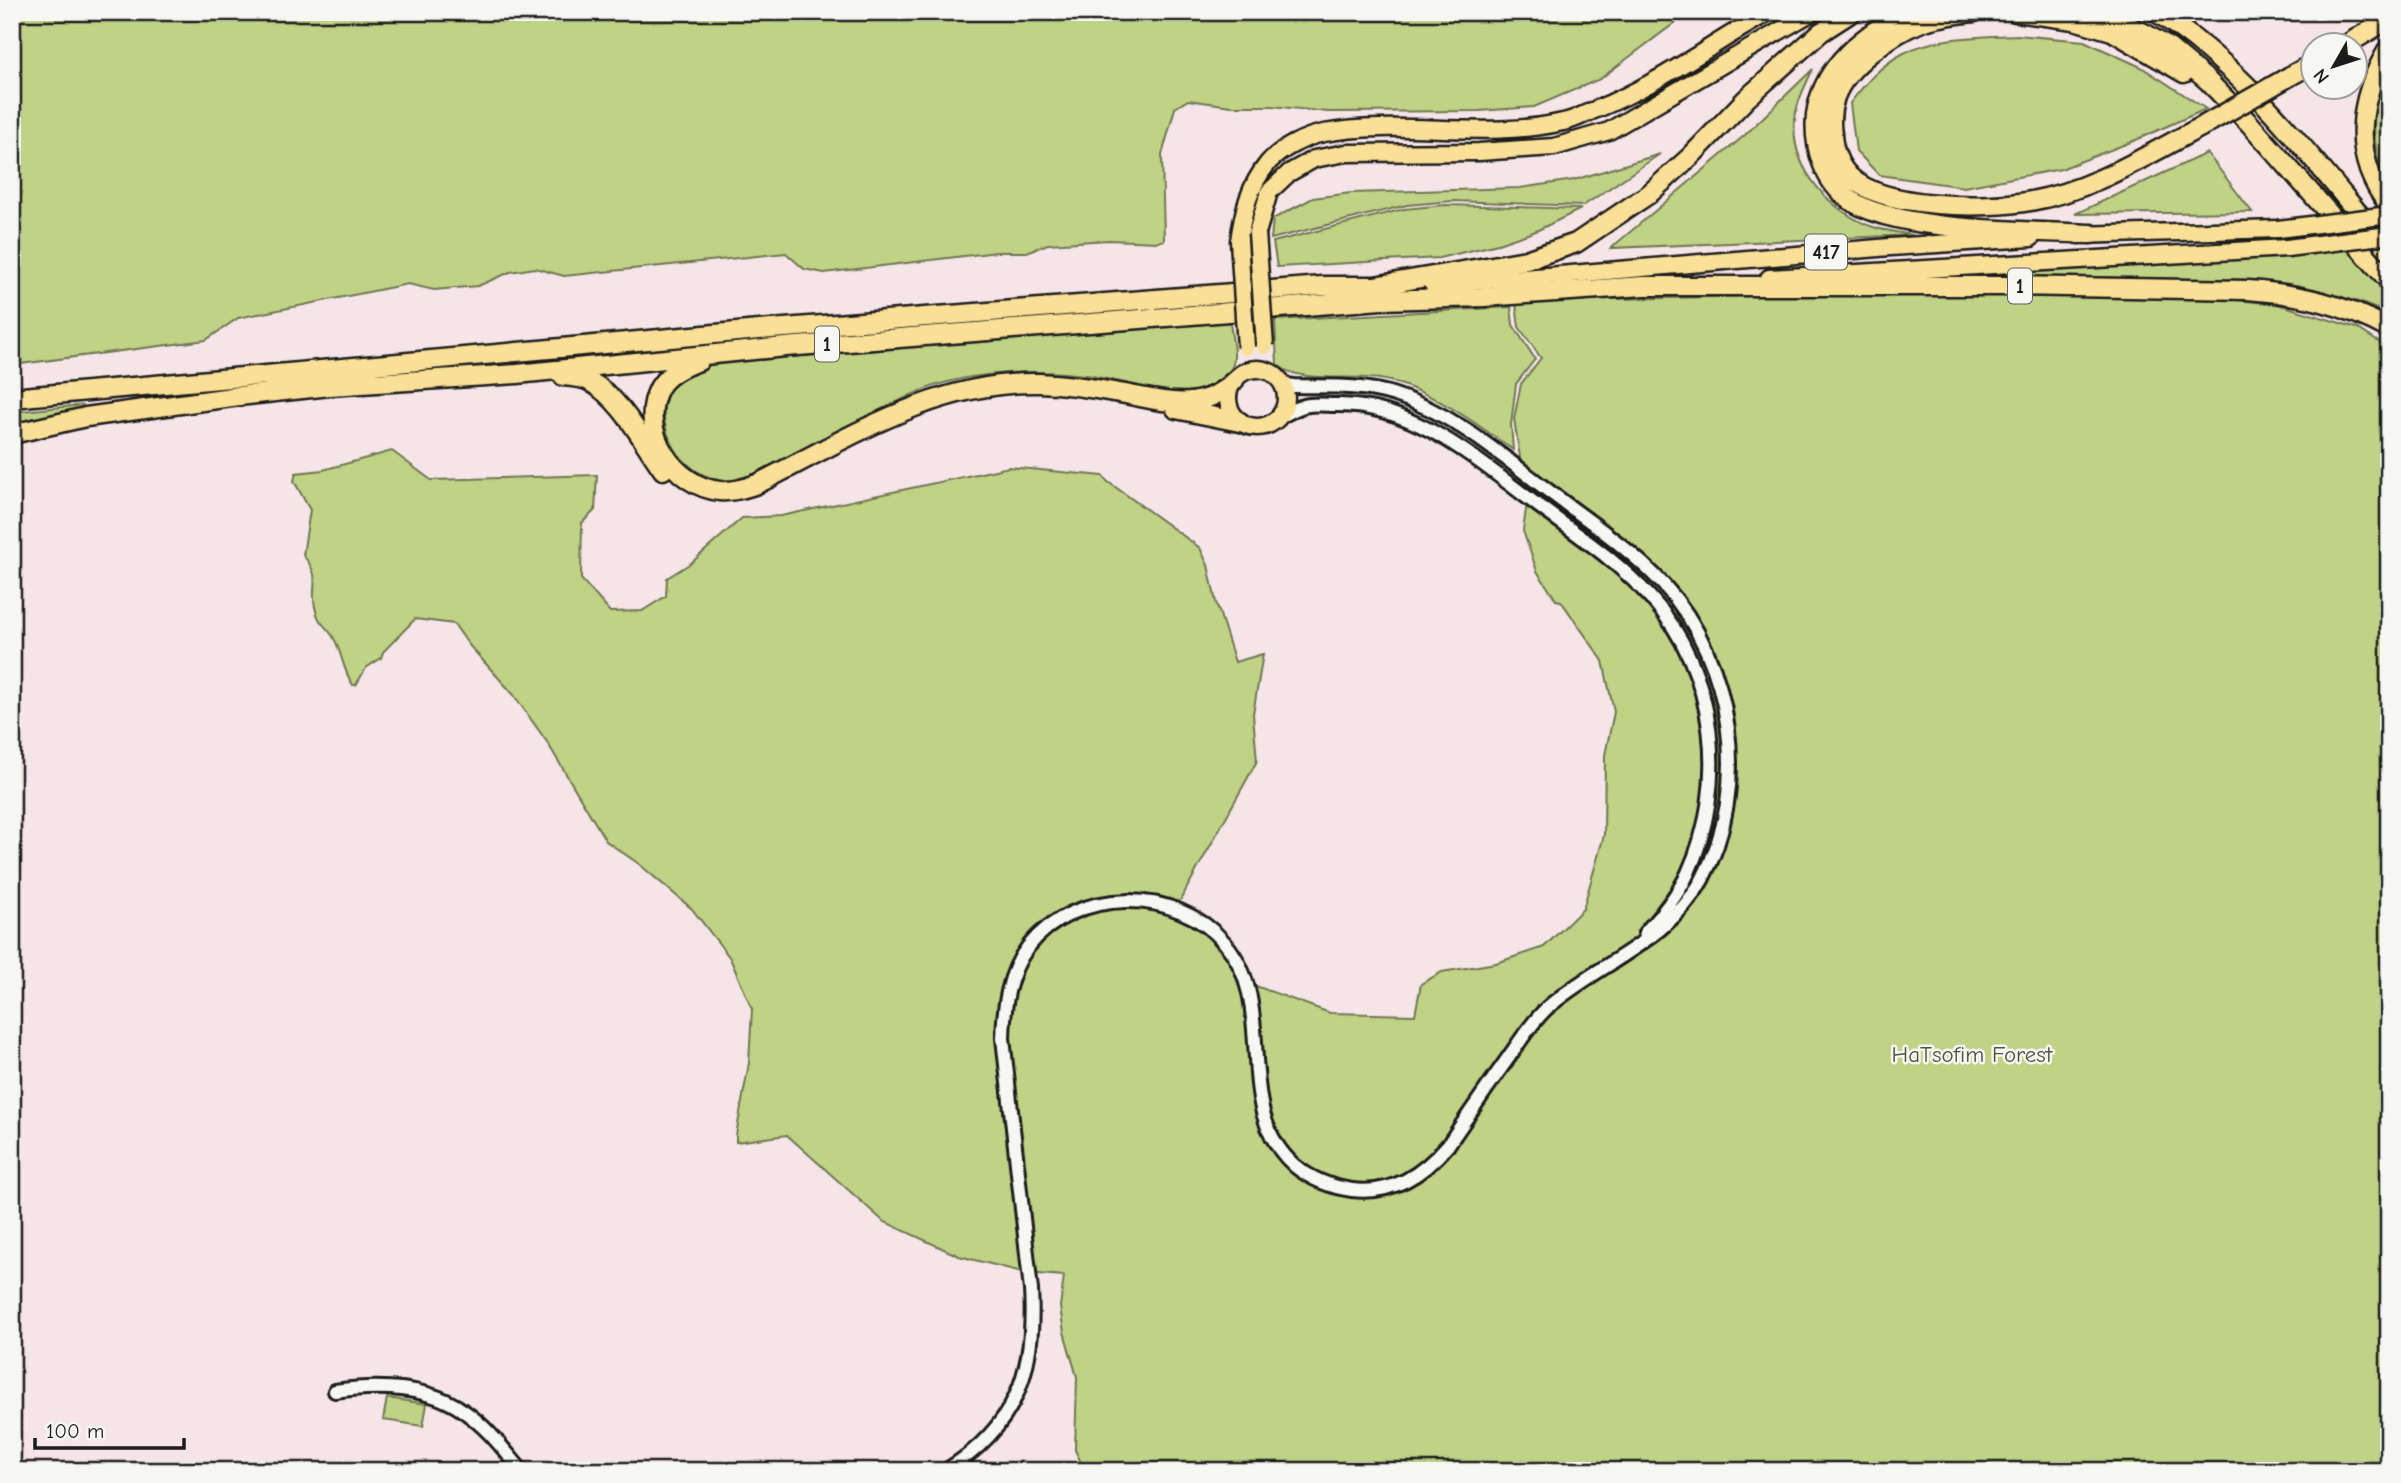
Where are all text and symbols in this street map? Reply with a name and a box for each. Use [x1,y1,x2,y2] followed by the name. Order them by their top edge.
[2300,32,2370,102] north arrow
[2309,64,2334,88] text: N
[1805,234,1847,270] road number: 417
[2008,268,2032,304] road number: 1
[815,326,839,362] road number: 1
[1892,1041,2054,1068] park label: HaTsofim Forest
[35,1406,184,1450] scale bar
[46,1419,104,1443] text: 100 m

